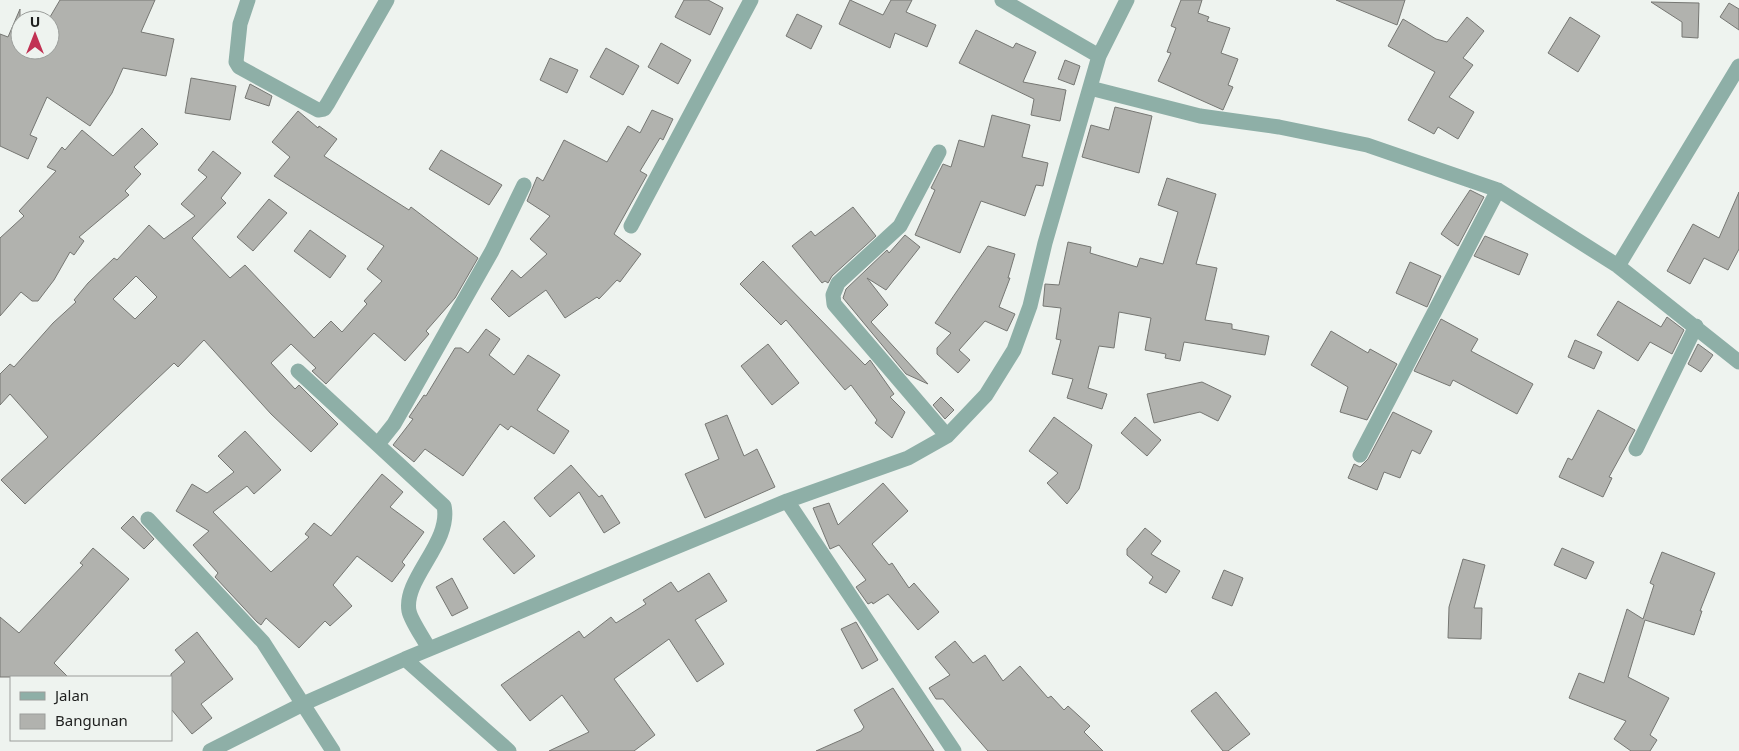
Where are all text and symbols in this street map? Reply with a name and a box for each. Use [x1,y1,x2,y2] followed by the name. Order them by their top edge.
[10,10,60,60] north arrow
[30,12,40,31] text: U
[10,676,172,741] legend
[53,685,89,705] text: Jalan
[55,710,128,730] text: Bangunan

